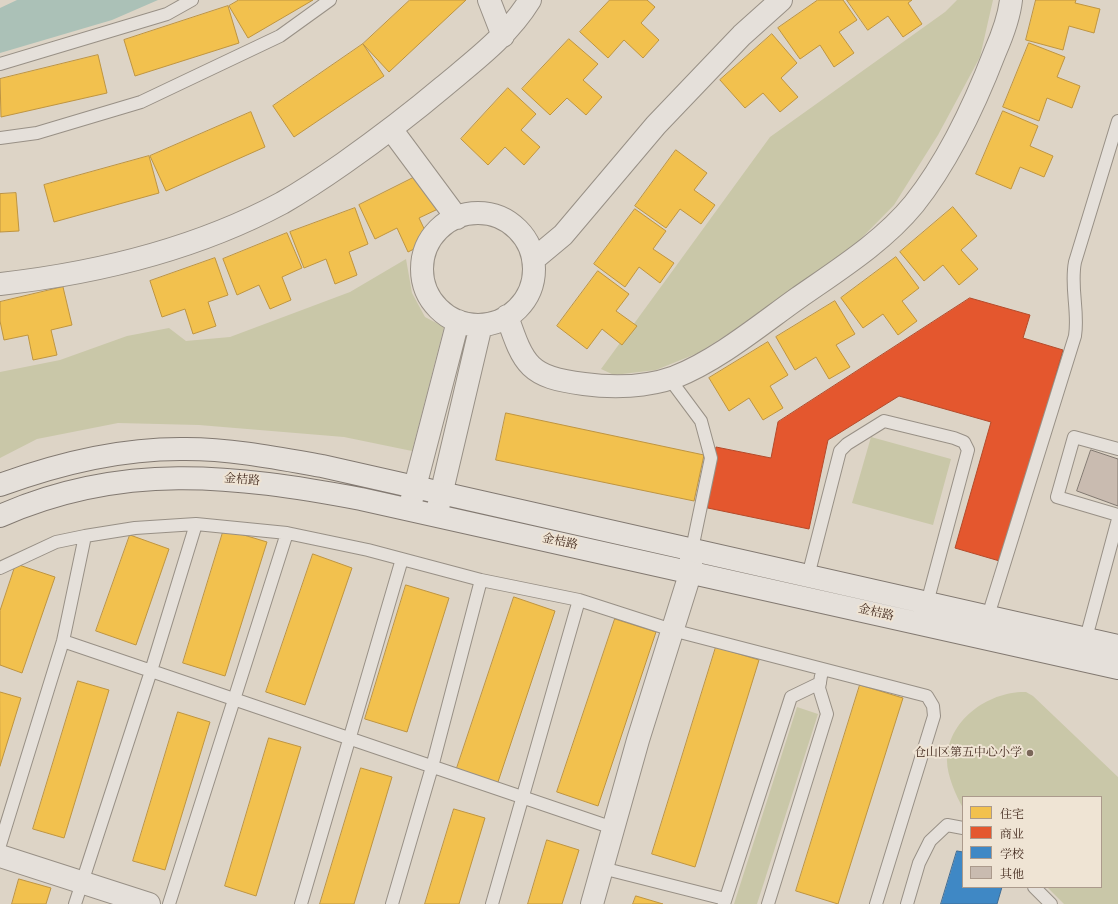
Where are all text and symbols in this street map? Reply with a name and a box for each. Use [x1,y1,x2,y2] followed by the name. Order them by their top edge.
[223,471,261,489] street label: 金桔路
[541,531,579,553] street label: 金桔路
[857,602,895,624] street label: 金桔路
[914,746,1022,760] place label: 仓山区第五中心小学
[1025,748,1035,758] marker: 仓山区第五中心小学
[962,796,1102,888] legend
[1000,807,1024,821] text: 住宅
[1000,827,1024,841] text: 商业
[1000,847,1024,861] text: 学校
[1000,867,1024,881] text: 其他

